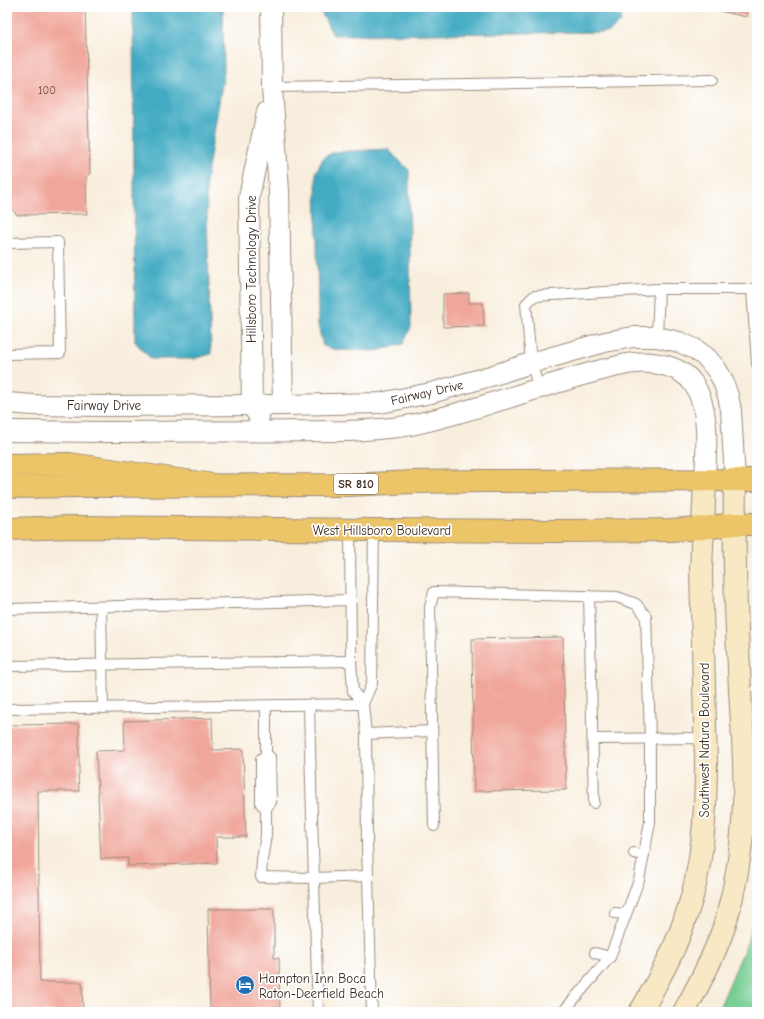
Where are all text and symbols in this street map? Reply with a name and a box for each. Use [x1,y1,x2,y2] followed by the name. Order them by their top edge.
[38,84,56,97] house number: 100
[244,195,259,343] street label: Hillsboro Technology Drive
[389,377,465,408] street label: Fairway Drive
[67,398,141,413] street label: Fairway Drive
[334,474,378,494] road number: SR 810
[313,523,451,538] street label: West Hillsboro Boulevard
[697,663,712,817] street label: Southwest Natura Boulevard
[259,971,384,1001] place label: Hampton Inn Boca Raton-Deerfield Beach
[234,974,256,996] hotel icon: Hampton Inn Boca Raton-Deerfield Beach

